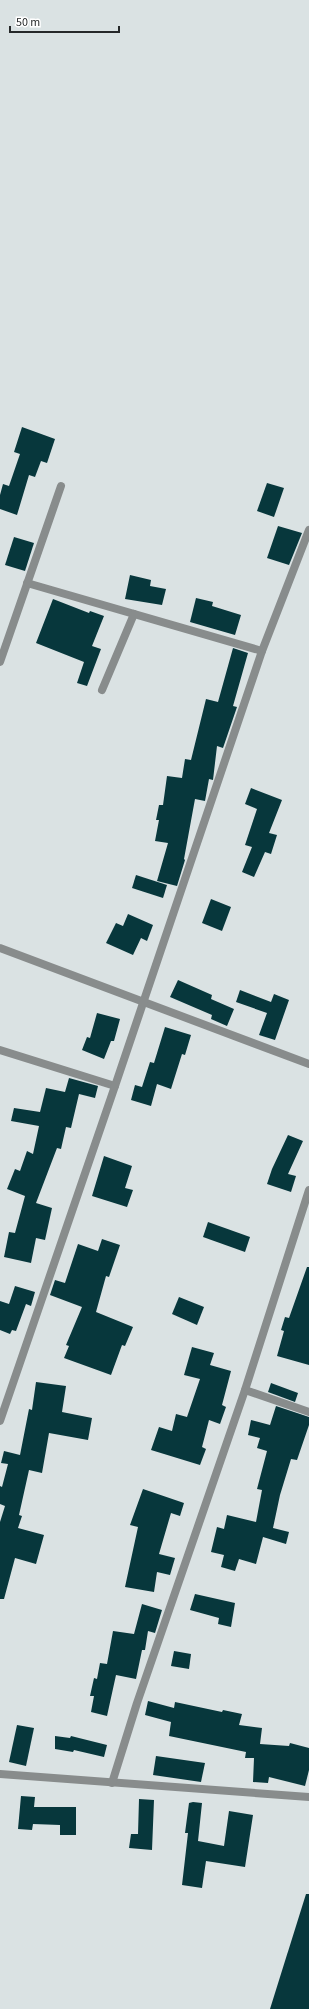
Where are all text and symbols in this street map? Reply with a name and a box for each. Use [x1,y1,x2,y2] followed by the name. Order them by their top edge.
[10,8,119,34] scale bar
[16,14,40,31] text: 50 m

